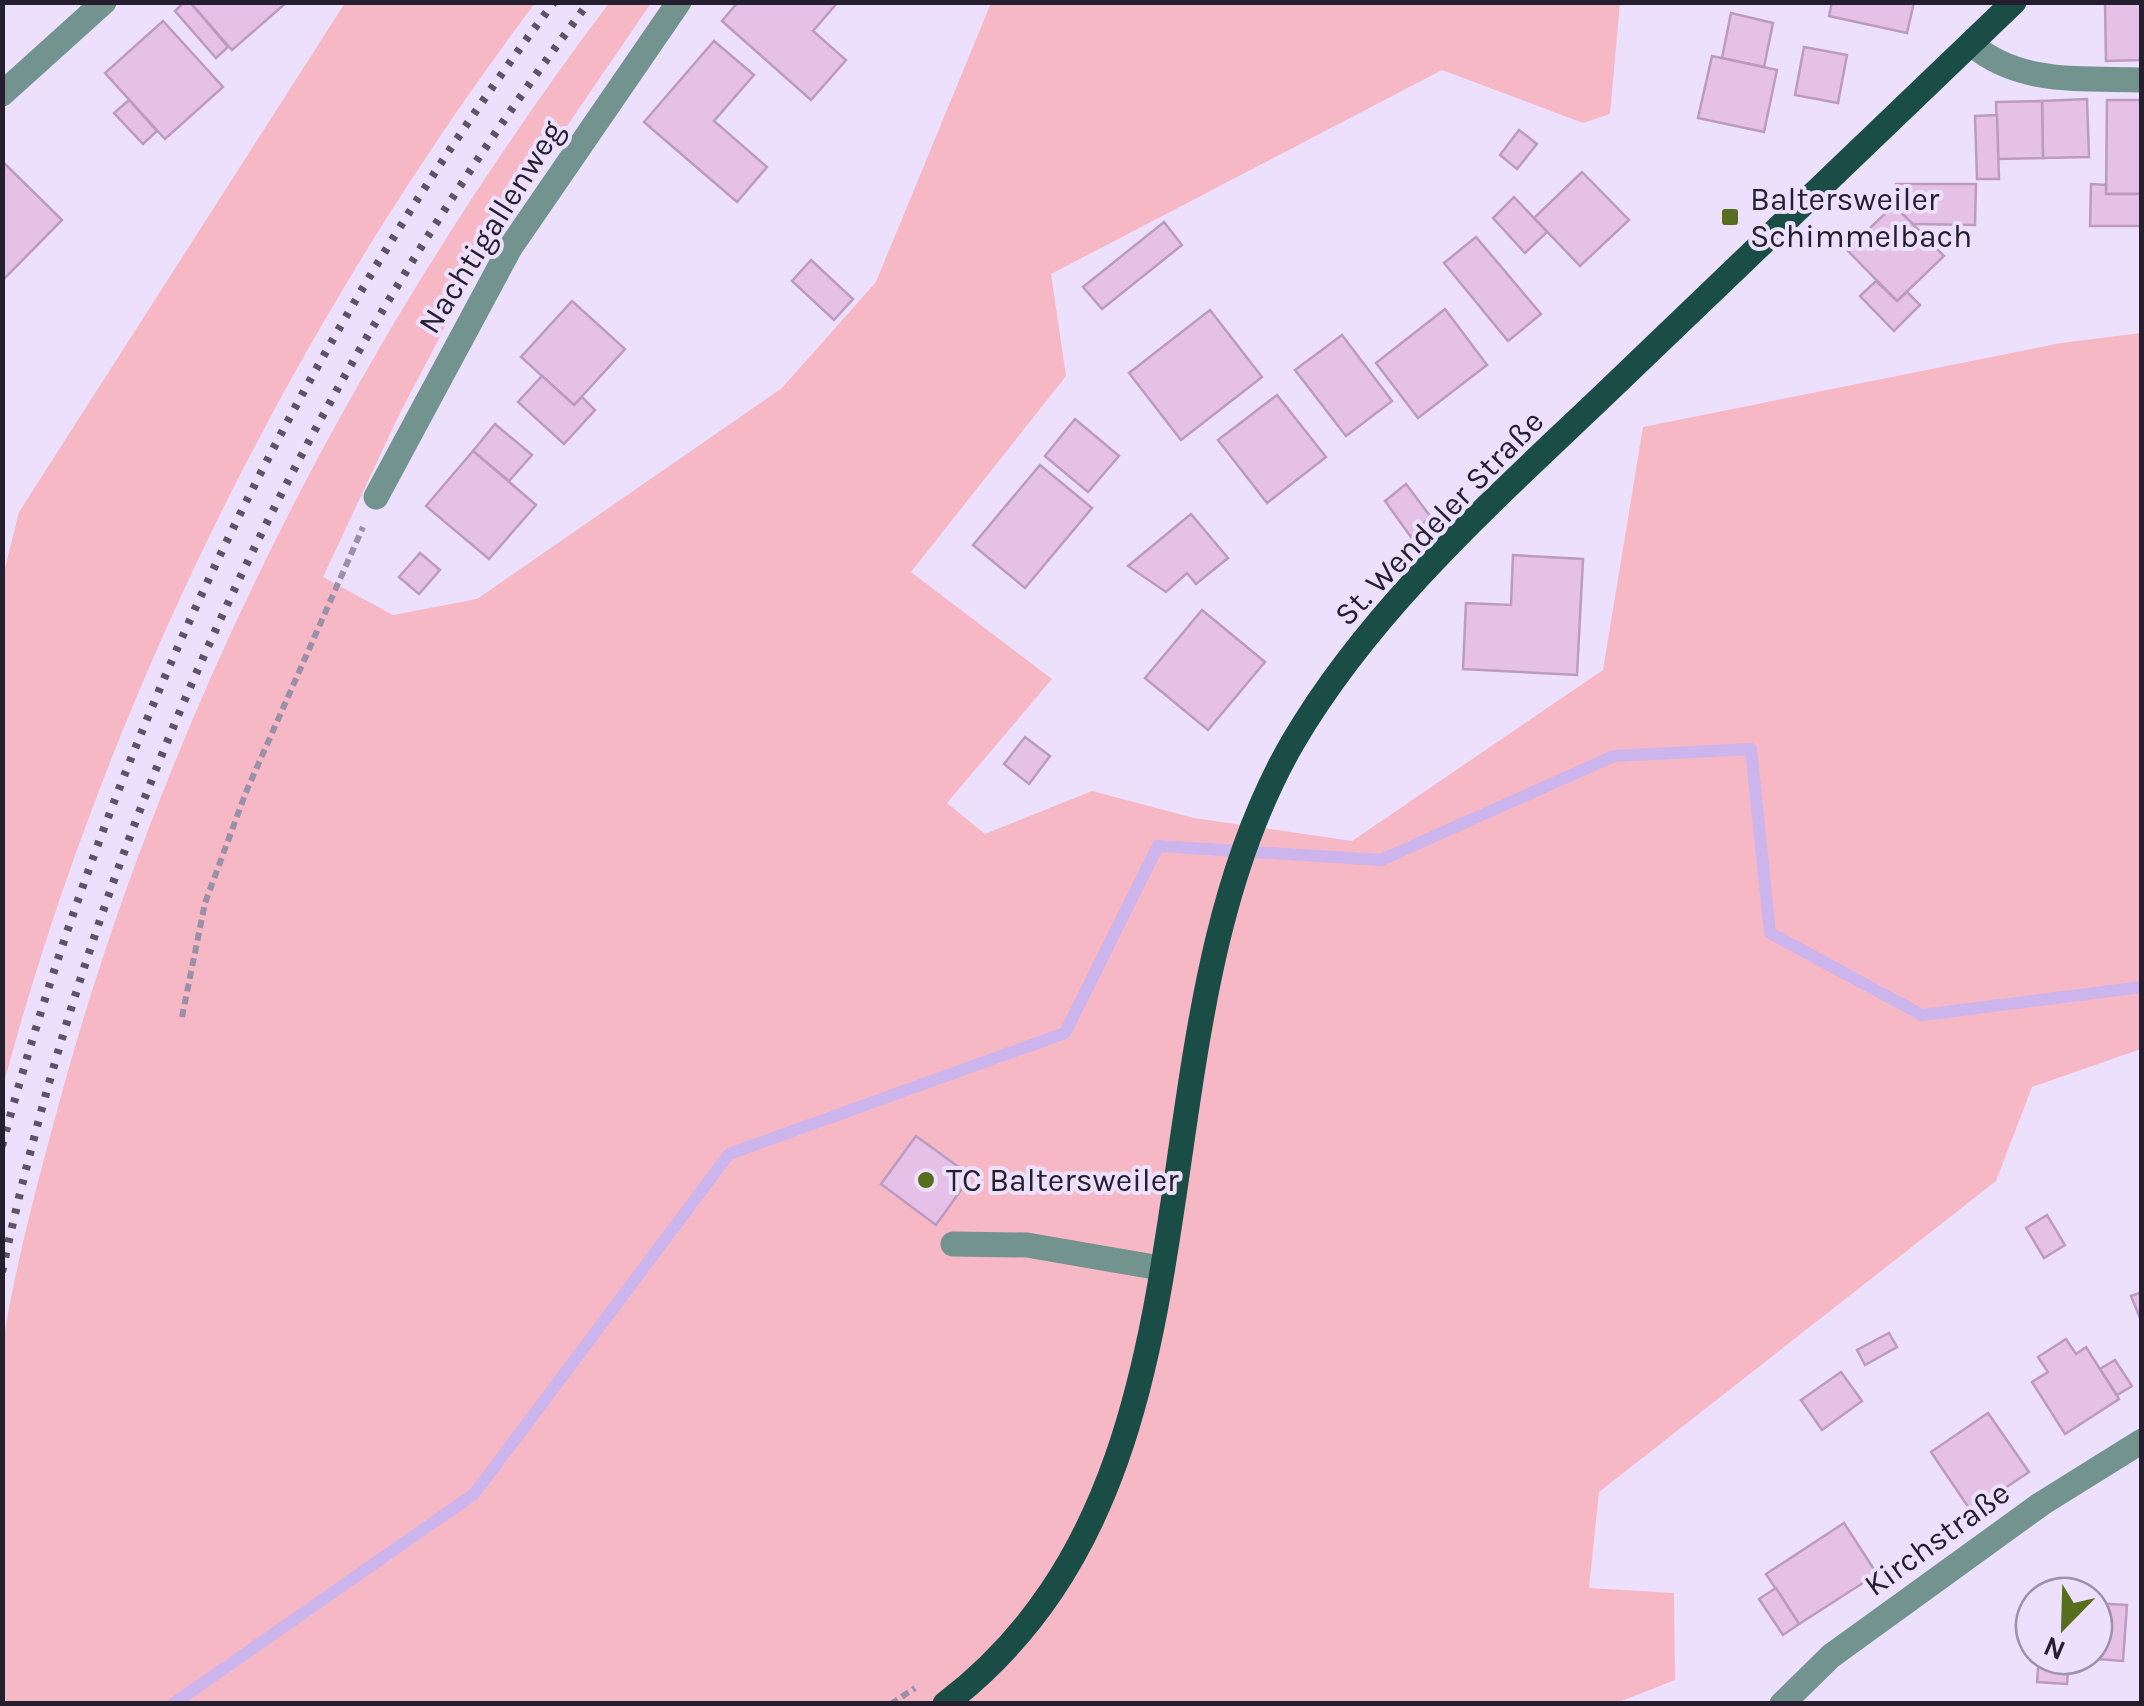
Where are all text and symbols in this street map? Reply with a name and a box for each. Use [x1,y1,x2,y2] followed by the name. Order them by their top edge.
[411,114,571,340] street label: Nachtigallenweg
[1750,181,1972,255] place label: Baltersweiler Schimmelbach
[1719,206,1741,228] marker: Baltersweiler Schimmelbach
[1327,403,1551,633] street label: St. Wendeler Straße
[946,1162,1179,1199] place label: TC Baltersweiler
[915,1169,937,1191] marker: TC Baltersweiler
[1857,1474,2017,1604] street label: Kirchstraße
[2014,1576,2114,1676] north arrow
[2039,1629,2070,1668] text: N

